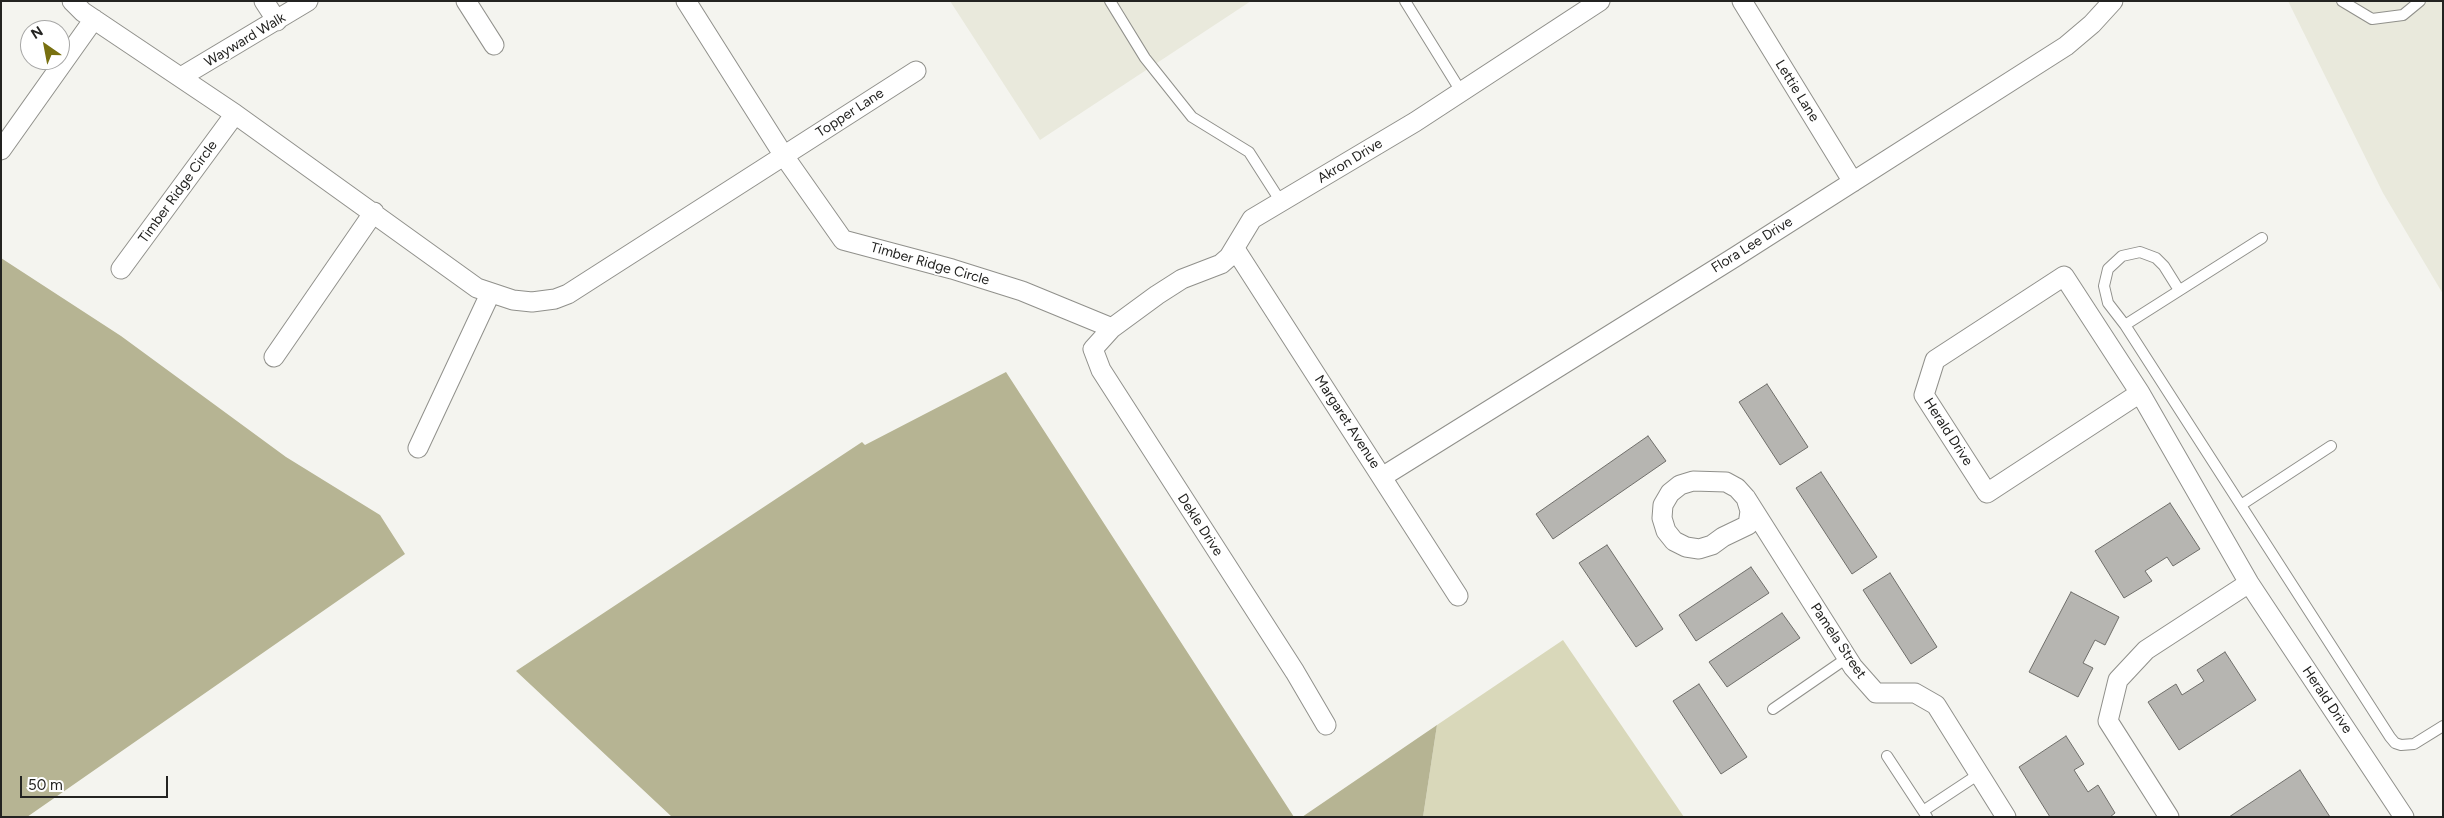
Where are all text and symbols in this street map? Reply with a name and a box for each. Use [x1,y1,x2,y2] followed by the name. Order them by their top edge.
[201,9,289,71] street label: Wayward Walk
[20,20,70,70] north arrow
[28,23,46,43] text: N
[1771,57,1823,125] street label: Lettie Lane
[813,85,887,141] street label: Topper Lane
[1314,135,1386,187] street label: Akron Drive
[135,137,221,247] street label: Timber Ridge Circle
[1708,213,1796,277] street label: Flora Lee Drive
[869,239,991,289] street label: Timber Ridge Circle
[1311,372,1383,472] street label: Margaret Avenue
[1920,395,1976,469] street label: Herald Drive
[1174,491,1226,559] street label: Dekle Drive
[1807,600,1869,682] street label: Pamela Street
[2298,663,2356,737] street label: Herald Drive
[22,766,170,798] scale bar
[28,776,63,794] text: 50 m

